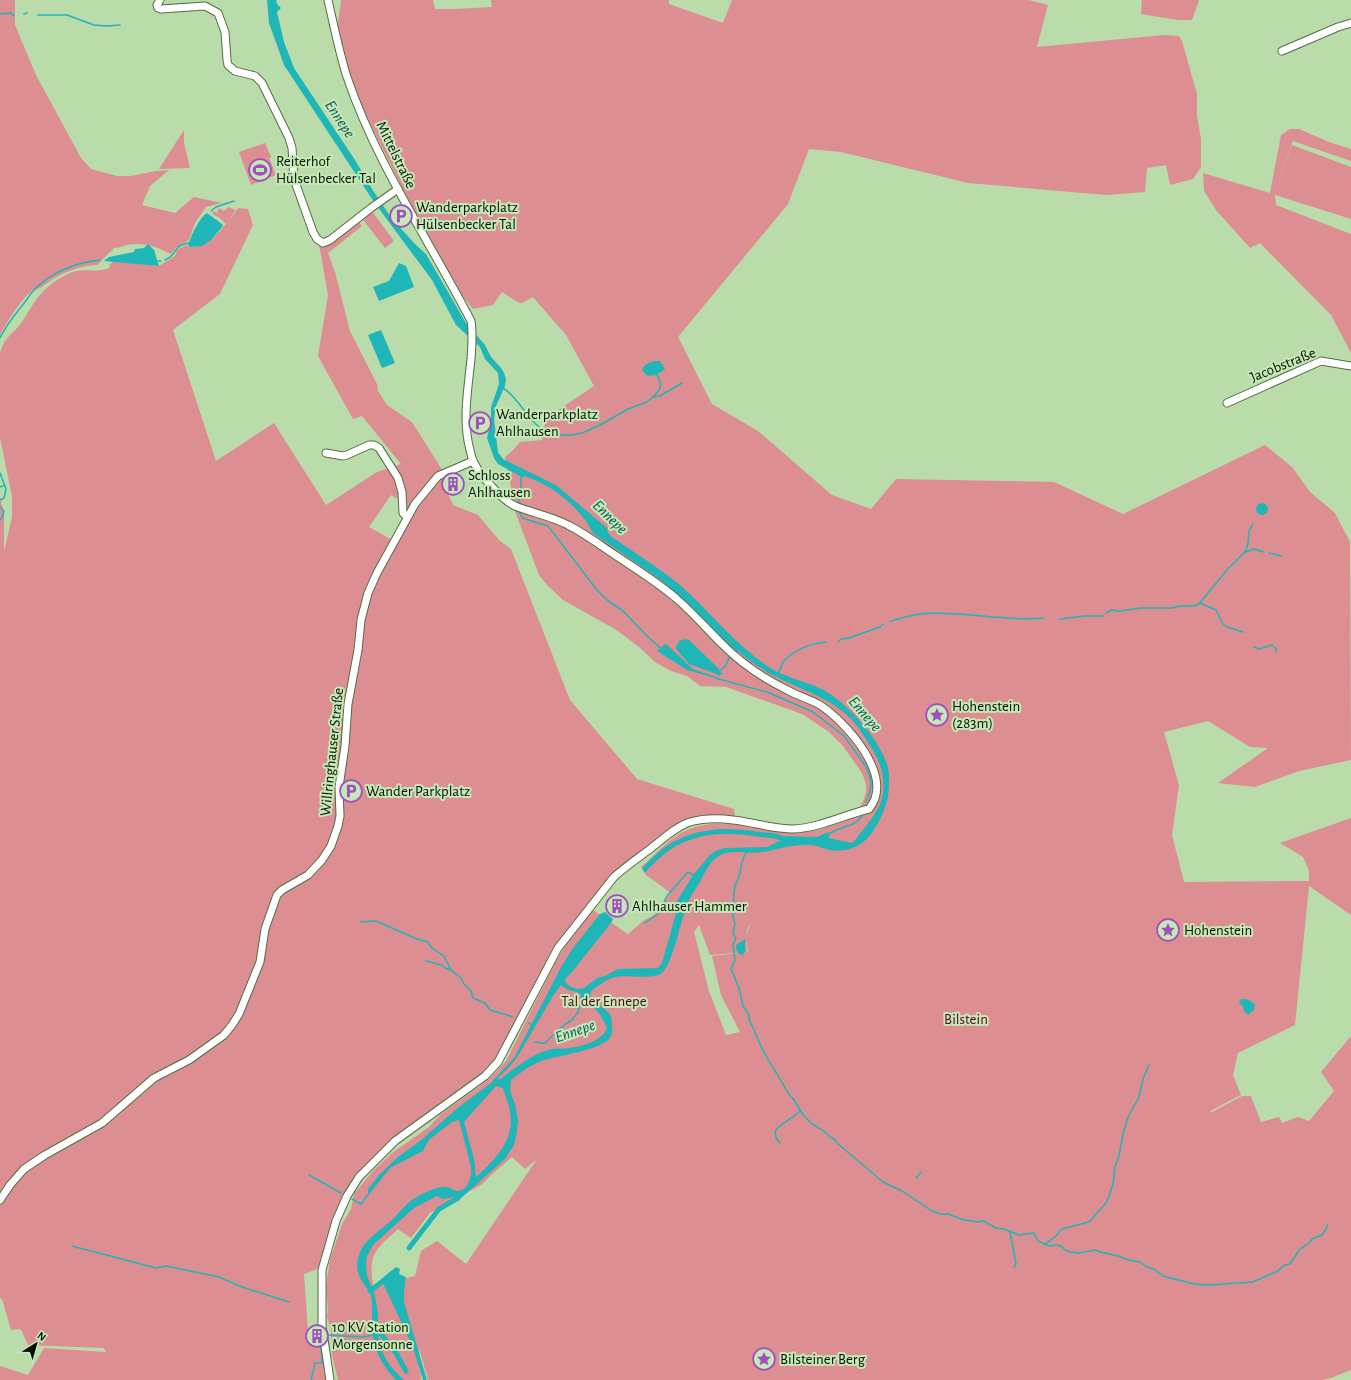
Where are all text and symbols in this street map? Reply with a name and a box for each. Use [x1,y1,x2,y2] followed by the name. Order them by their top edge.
[321,97,358,141] water label: Ennepe
[373,119,419,191] street label: Mittelstraße
[276,154,376,186] place label: Reiterhof Hülsenbecker Tal
[247,157,273,183] sports icon: Reiterhof Hülsenbecker Tal
[416,200,518,232] place label: Wanderparkplatz Hülsenbecker Tal
[388,203,414,229] parking icon: Wanderparkplatz Hülsenbecker Tal
[1248,345,1318,385] street label: Jacobstraße
[496,407,598,439] place label: Wanderparkplatz Ahlhausen
[467,410,493,436] parking icon: Wanderparkplatz Ahlhausen
[468,468,531,500] place label: Schloss Ahlhausen
[440,471,466,497] building icon: Schloss Ahlhausen
[589,497,630,538] water label: Ennepe
[318,687,346,817] street label: Willringhauser Straße
[845,693,885,735] water label: Ennepe
[952,699,1020,731] place label: Hohenstein (283m)
[924,702,950,728] place icon: Hohenstein (283m)
[338,778,364,804] parking icon: Wander Parkplatz
[366,784,470,799] place label: Wander Parkplatz
[604,893,630,919] building icon: Ahlhauser Hammer
[632,899,747,914] place label: Ahlhauser Hammer
[1155,917,1181,943] place icon: Hohenstein
[1184,923,1252,938] place label: Hohenstein
[561,994,647,1009] park label: Tal der Ennepe
[944,1012,988,1027] park label: Bilstein
[553,1017,597,1046] water label: Ennepe
[332,1320,413,1352] place label: 10 KV Station Morgensonne
[304,1323,330,1349] building icon: 10 KV Station Morgensonne
[16,1324,56,1364] north arrow
[35,1330,48,1343] text: N
[751,1346,777,1372] place icon: Bilsteiner Berg
[780,1352,866,1367] place label: Bilsteiner Berg

